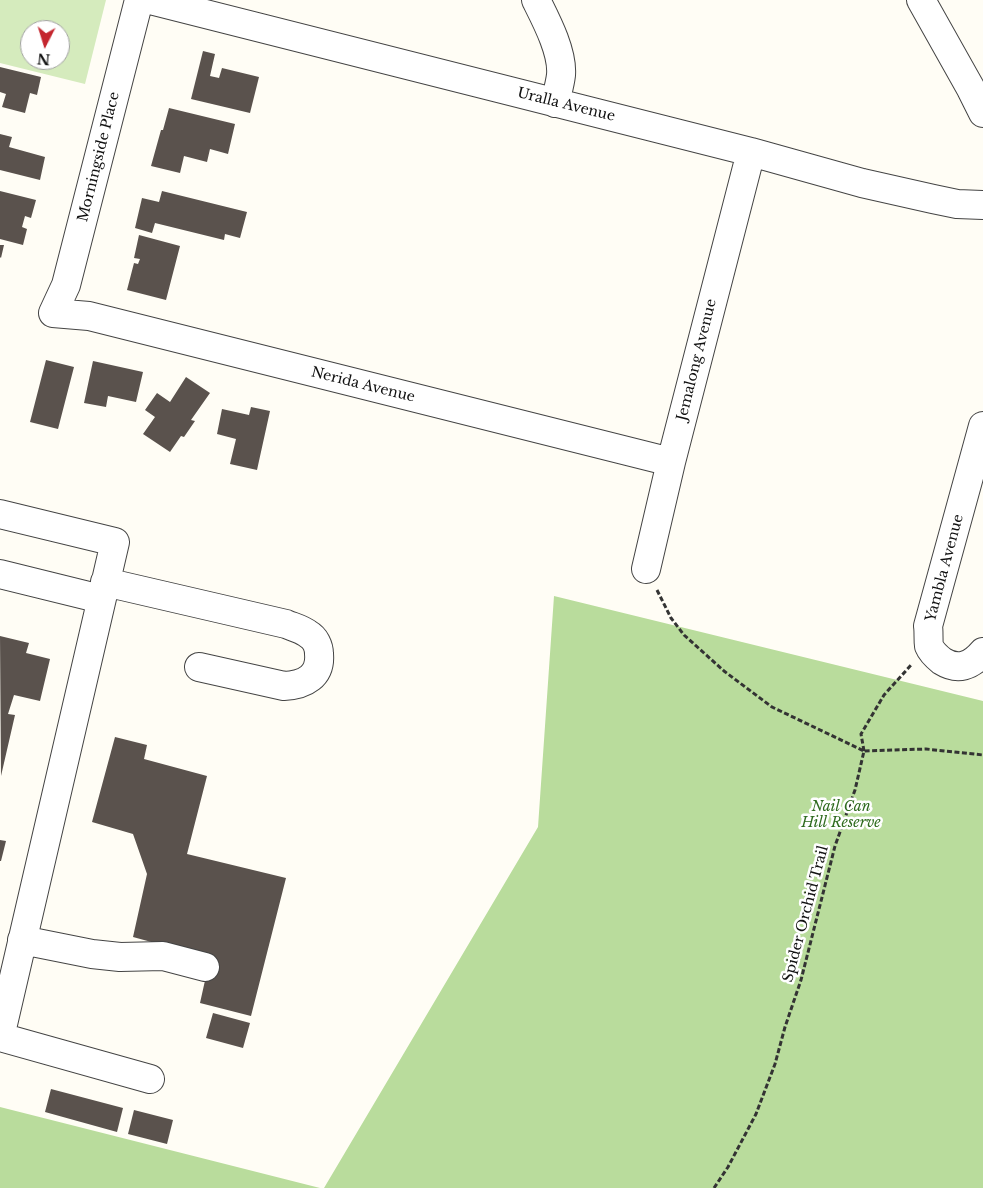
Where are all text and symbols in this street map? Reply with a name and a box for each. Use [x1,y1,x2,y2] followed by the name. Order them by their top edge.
[20,20,70,70] north arrow
[36,49,51,68] text: N
[515,85,617,125] street label: Uralla Avenue
[75,90,123,224] street label: Morningside Place
[674,297,720,423] street label: Jemalong Avenue
[309,364,417,406] street label: Nerida Avenue
[923,512,967,624] street label: Yambla Avenue
[801,799,881,832] park label: Nail Can Hill Reserve
[780,844,832,984] street label: Spider Orchid Trail

